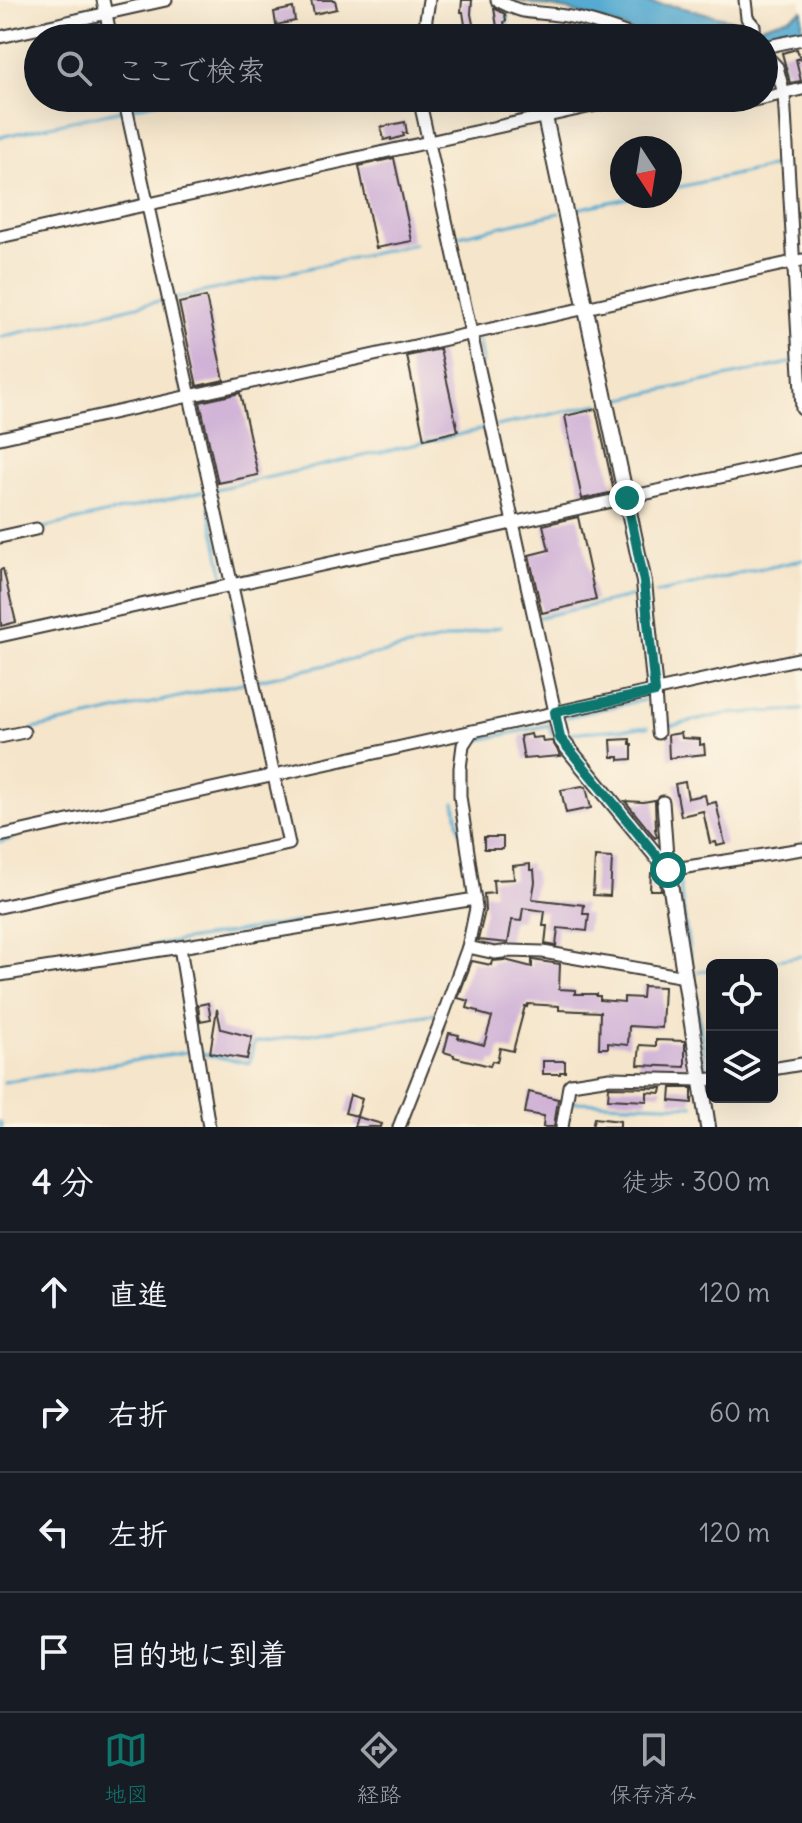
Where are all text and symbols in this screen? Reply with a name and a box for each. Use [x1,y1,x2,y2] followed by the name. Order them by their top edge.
[24,24,778,112] search box
[52,46,96,90] icon: search
[116,51,266,89] text: ここで検索
[610,136,682,208] north arrow
[609,480,645,516] route end
[650,852,686,888] route start
[706,959,778,1103] map controls
[706,959,778,1031] button: locate
[706,1031,778,1103] button: layers
[32,1160,94,1203] text: 4 分
[622,1165,770,1198] text: 徒歩 · 300 m
[32,1270,76,1314] icon: ahead
[108,1275,168,1313] text: 直進
[699,1276,770,1309] text: 120 m
[32,1390,76,1434] icon: right
[108,1395,168,1433] text: 右折
[709,1396,770,1429] text: 60 m
[32,1510,76,1554] icon: left
[108,1515,168,1553] text: 左折
[699,1516,770,1549] text: 120 m
[32,1630,76,1674] icon: arrive
[108,1635,288,1673] text: 目的地に到着
[104,1728,148,1808] tab: 地図
[357,1728,401,1808] tab: 経路
[610,1728,698,1808] tab: 保存済み

